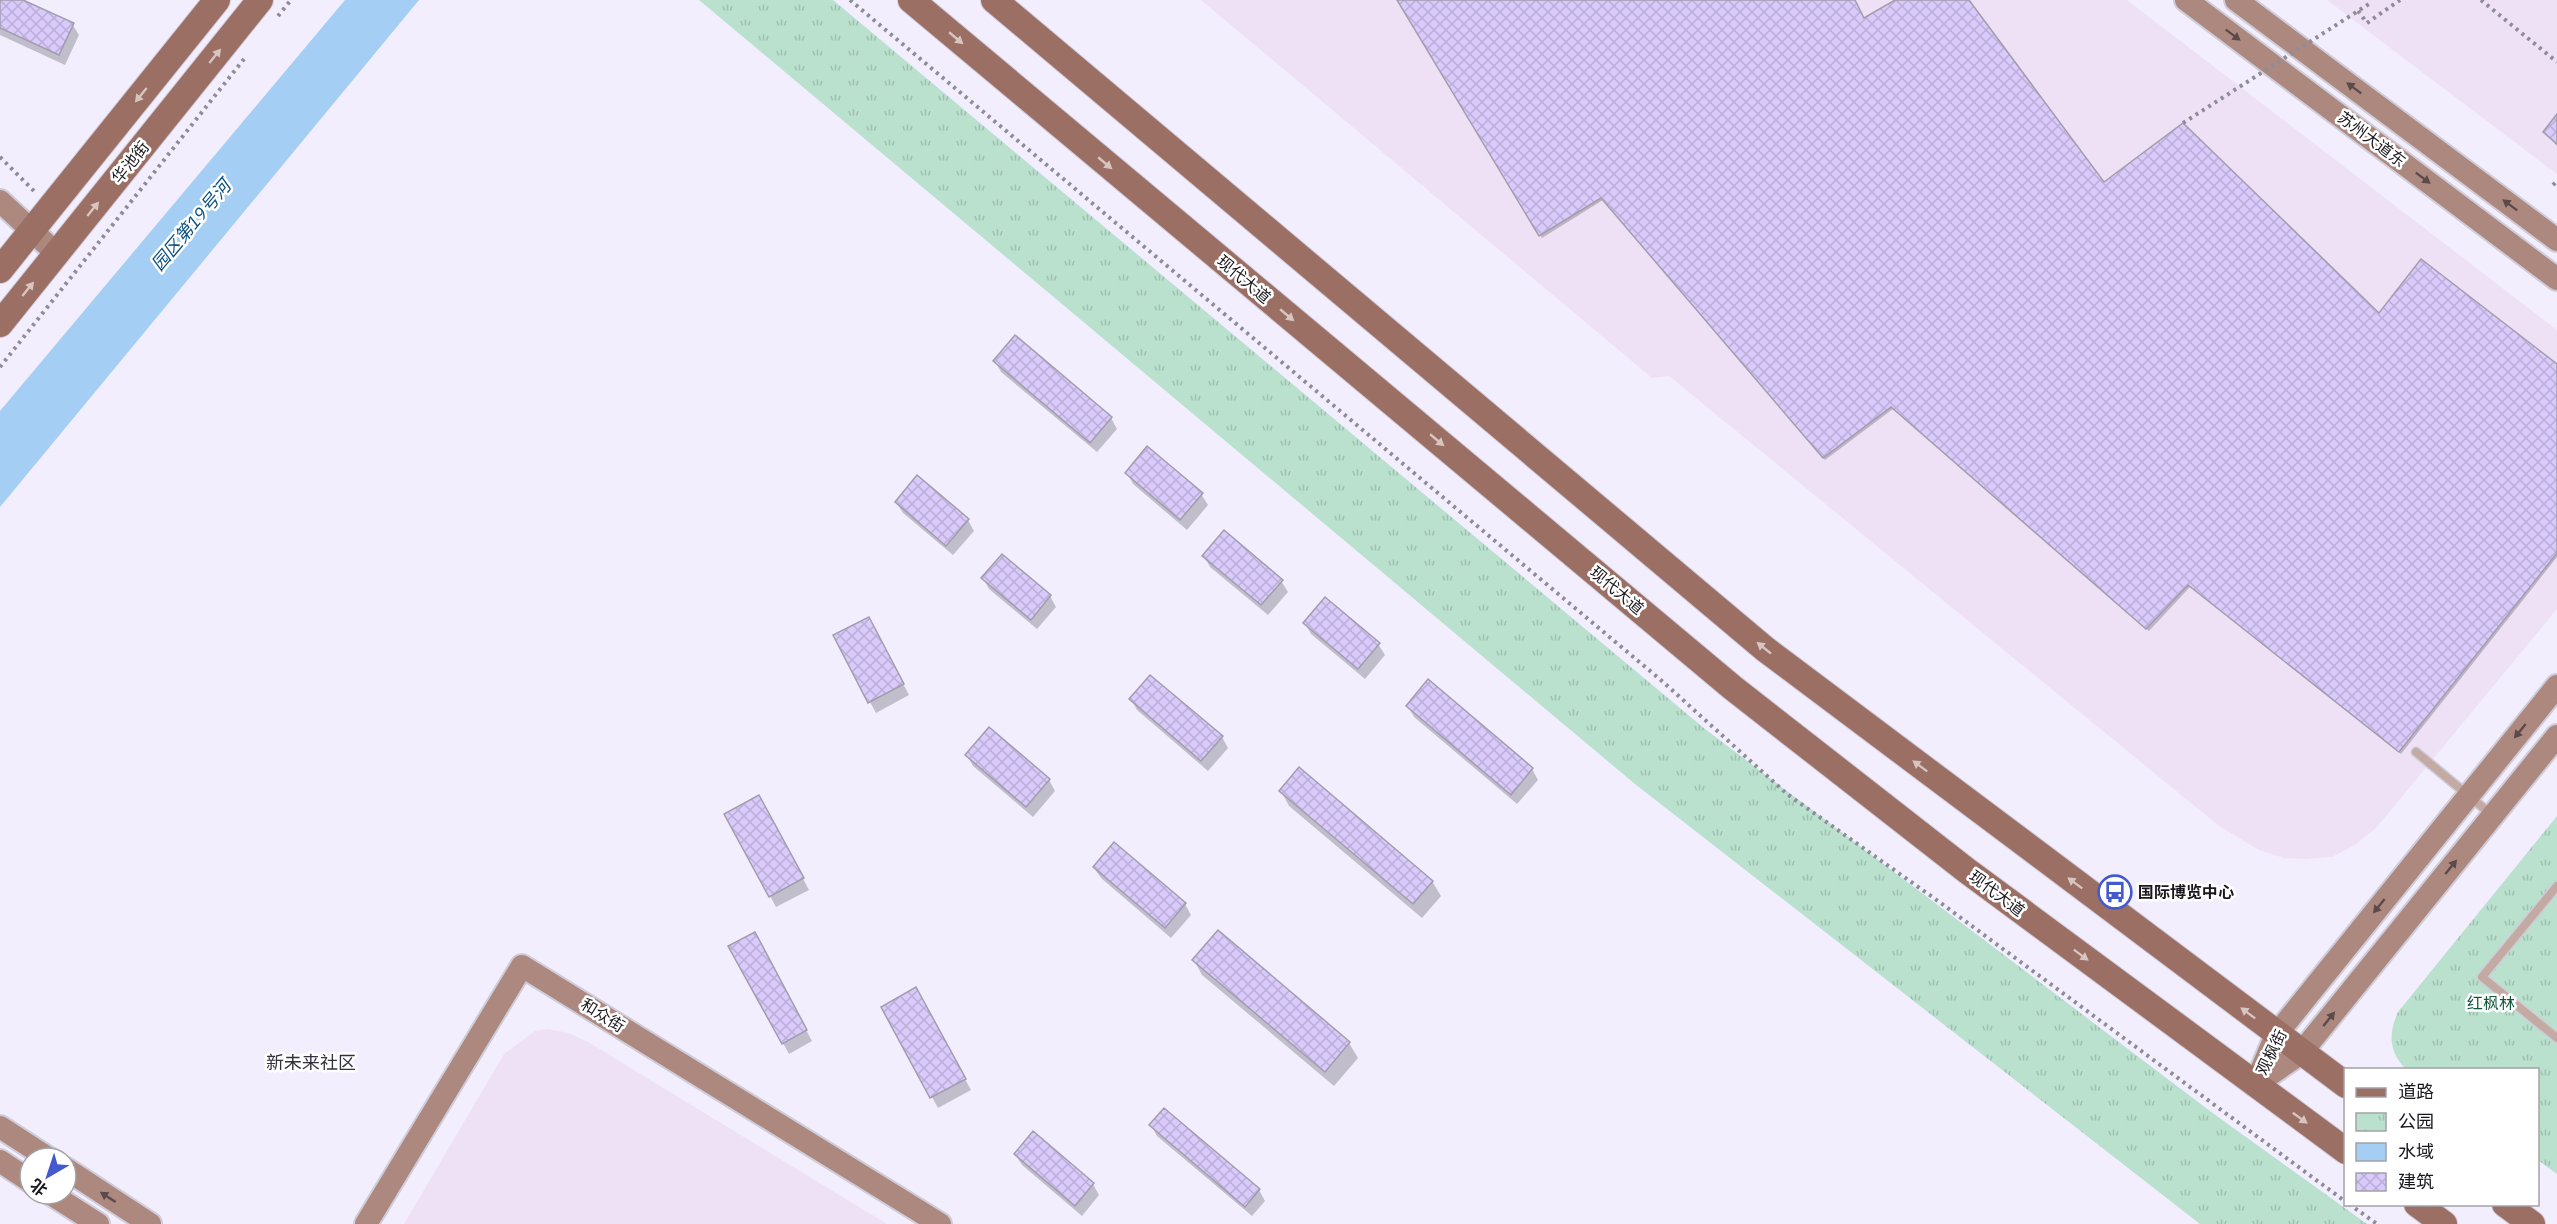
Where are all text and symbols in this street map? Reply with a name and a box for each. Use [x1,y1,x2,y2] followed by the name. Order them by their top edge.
[2225,29,2241,41] one-way arrow
[948,31,964,44] one-way arrow
[208,48,221,64] one-way arrow
[2346,82,2362,95] one-way arrow
[135,87,147,102] one-way arrow
[2334,107,2410,171] street label: 苏州大道东
[107,137,153,187] street label: 华池街
[1097,156,1113,169] one-way arrow
[2415,171,2430,183] one-way arrow
[146,173,238,275] water label: 园区第19号河
[2503,199,2519,211] one-way arrow
[86,201,99,216] one-way arrow
[1213,251,1275,307] street label: 现代大道
[22,281,35,297] one-way arrow
[1279,308,1295,321] one-way arrow
[1429,433,1444,446] one-way arrow
[1586,562,1648,618] street label: 现代大道
[1757,642,1772,655] one-way arrow
[2514,723,2527,739] one-way arrow
[1912,760,1927,772] one-way arrow
[2444,859,2457,874] one-way arrow
[1965,866,2029,920] street label: 现代大道
[2097,874,2133,910] bus stop icon: 国际博览中心
[2068,877,2084,889] one-way arrow
[2138,882,2234,902] place label: 国际博览中心
[2373,898,2386,913] one-way arrow
[2073,949,2088,961] one-way arrow
[2467,993,2515,1013] park label: 红枫林
[577,994,629,1036] street label: 和众街
[2240,1008,2255,1020] one-way arrow
[2322,1011,2334,1026] one-way arrow
[2251,1026,2291,1078] street label: 观枫街
[266,1051,356,1074] district label: 新未来社区
[2344,1068,2539,1206] legend
[2398,1080,2434,1103] text: 道路
[2398,1110,2434,1133] text: 公园
[2292,1112,2308,1124] one-way arrow
[2398,1140,2434,1163] text: 水域
[18,1146,78,1206] north arrow
[2398,1170,2434,1193] text: 建筑
[26,1175,51,1200] text: 北
[100,1191,116,1202] one-way arrow

